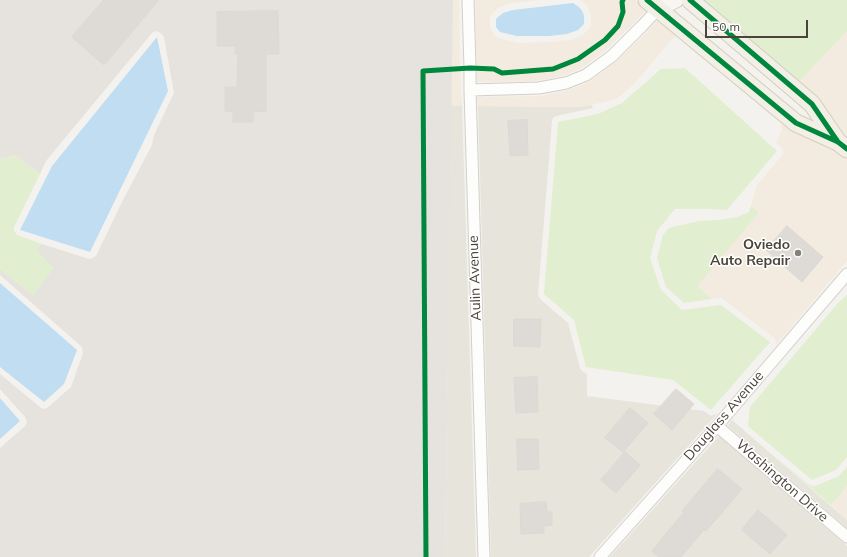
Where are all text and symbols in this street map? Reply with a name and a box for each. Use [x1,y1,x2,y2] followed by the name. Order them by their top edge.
[707,12,810,38] scale bar
[712,19,740,34] text: 50 m
[465,235,485,321] street label: Aulin Avenue
[710,237,790,270] place label: Oviedo Auto Repair
[793,248,803,258] marker: Oviedo Auto Repair
[681,368,767,464] street label: Douglass Avenue
[732,436,832,526] street label: Washington Drive

